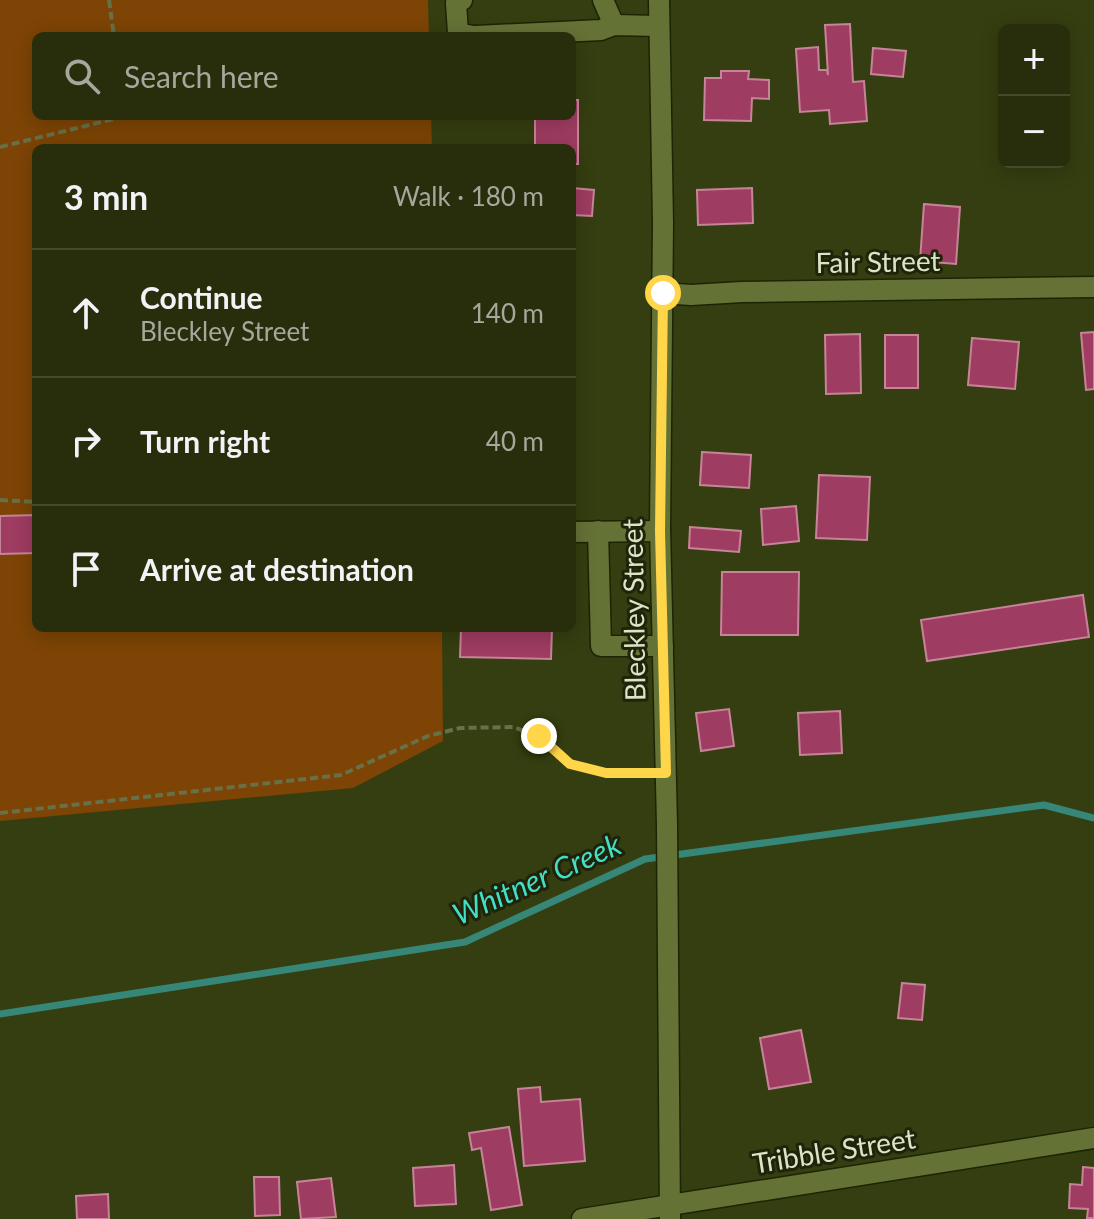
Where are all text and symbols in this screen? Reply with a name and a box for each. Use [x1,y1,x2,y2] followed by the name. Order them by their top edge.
[998,24,1070,168] map controls
[998,24,1070,96] button: +
[32,32,576,120] search box
[60,54,104,98] icon: search
[124,58,279,94] text: Search here
[998,96,1070,168] button: −
[64,176,148,217] text: 3 min
[393,180,544,212] text: Walk · 180 m
[815,243,941,279] street label: Fair Street
[645,275,681,311] route start
[140,279,263,315] text: Continue
[64,291,108,335] icon: ahead
[471,297,544,329] text: 140 m
[140,315,309,347] text: Bleckley Street
[64,419,108,463] icon: right
[140,423,270,459] text: Turn right
[486,425,544,457] text: 40 m
[614,518,652,702] street label: Bleckley Street
[64,547,108,591] icon: arrive
[140,551,414,587] text: Arrive at destination
[521,718,557,754] route end
[447,825,627,931] water label: Whitner Creek
[750,1120,918,1180] street label: Tribble Street

